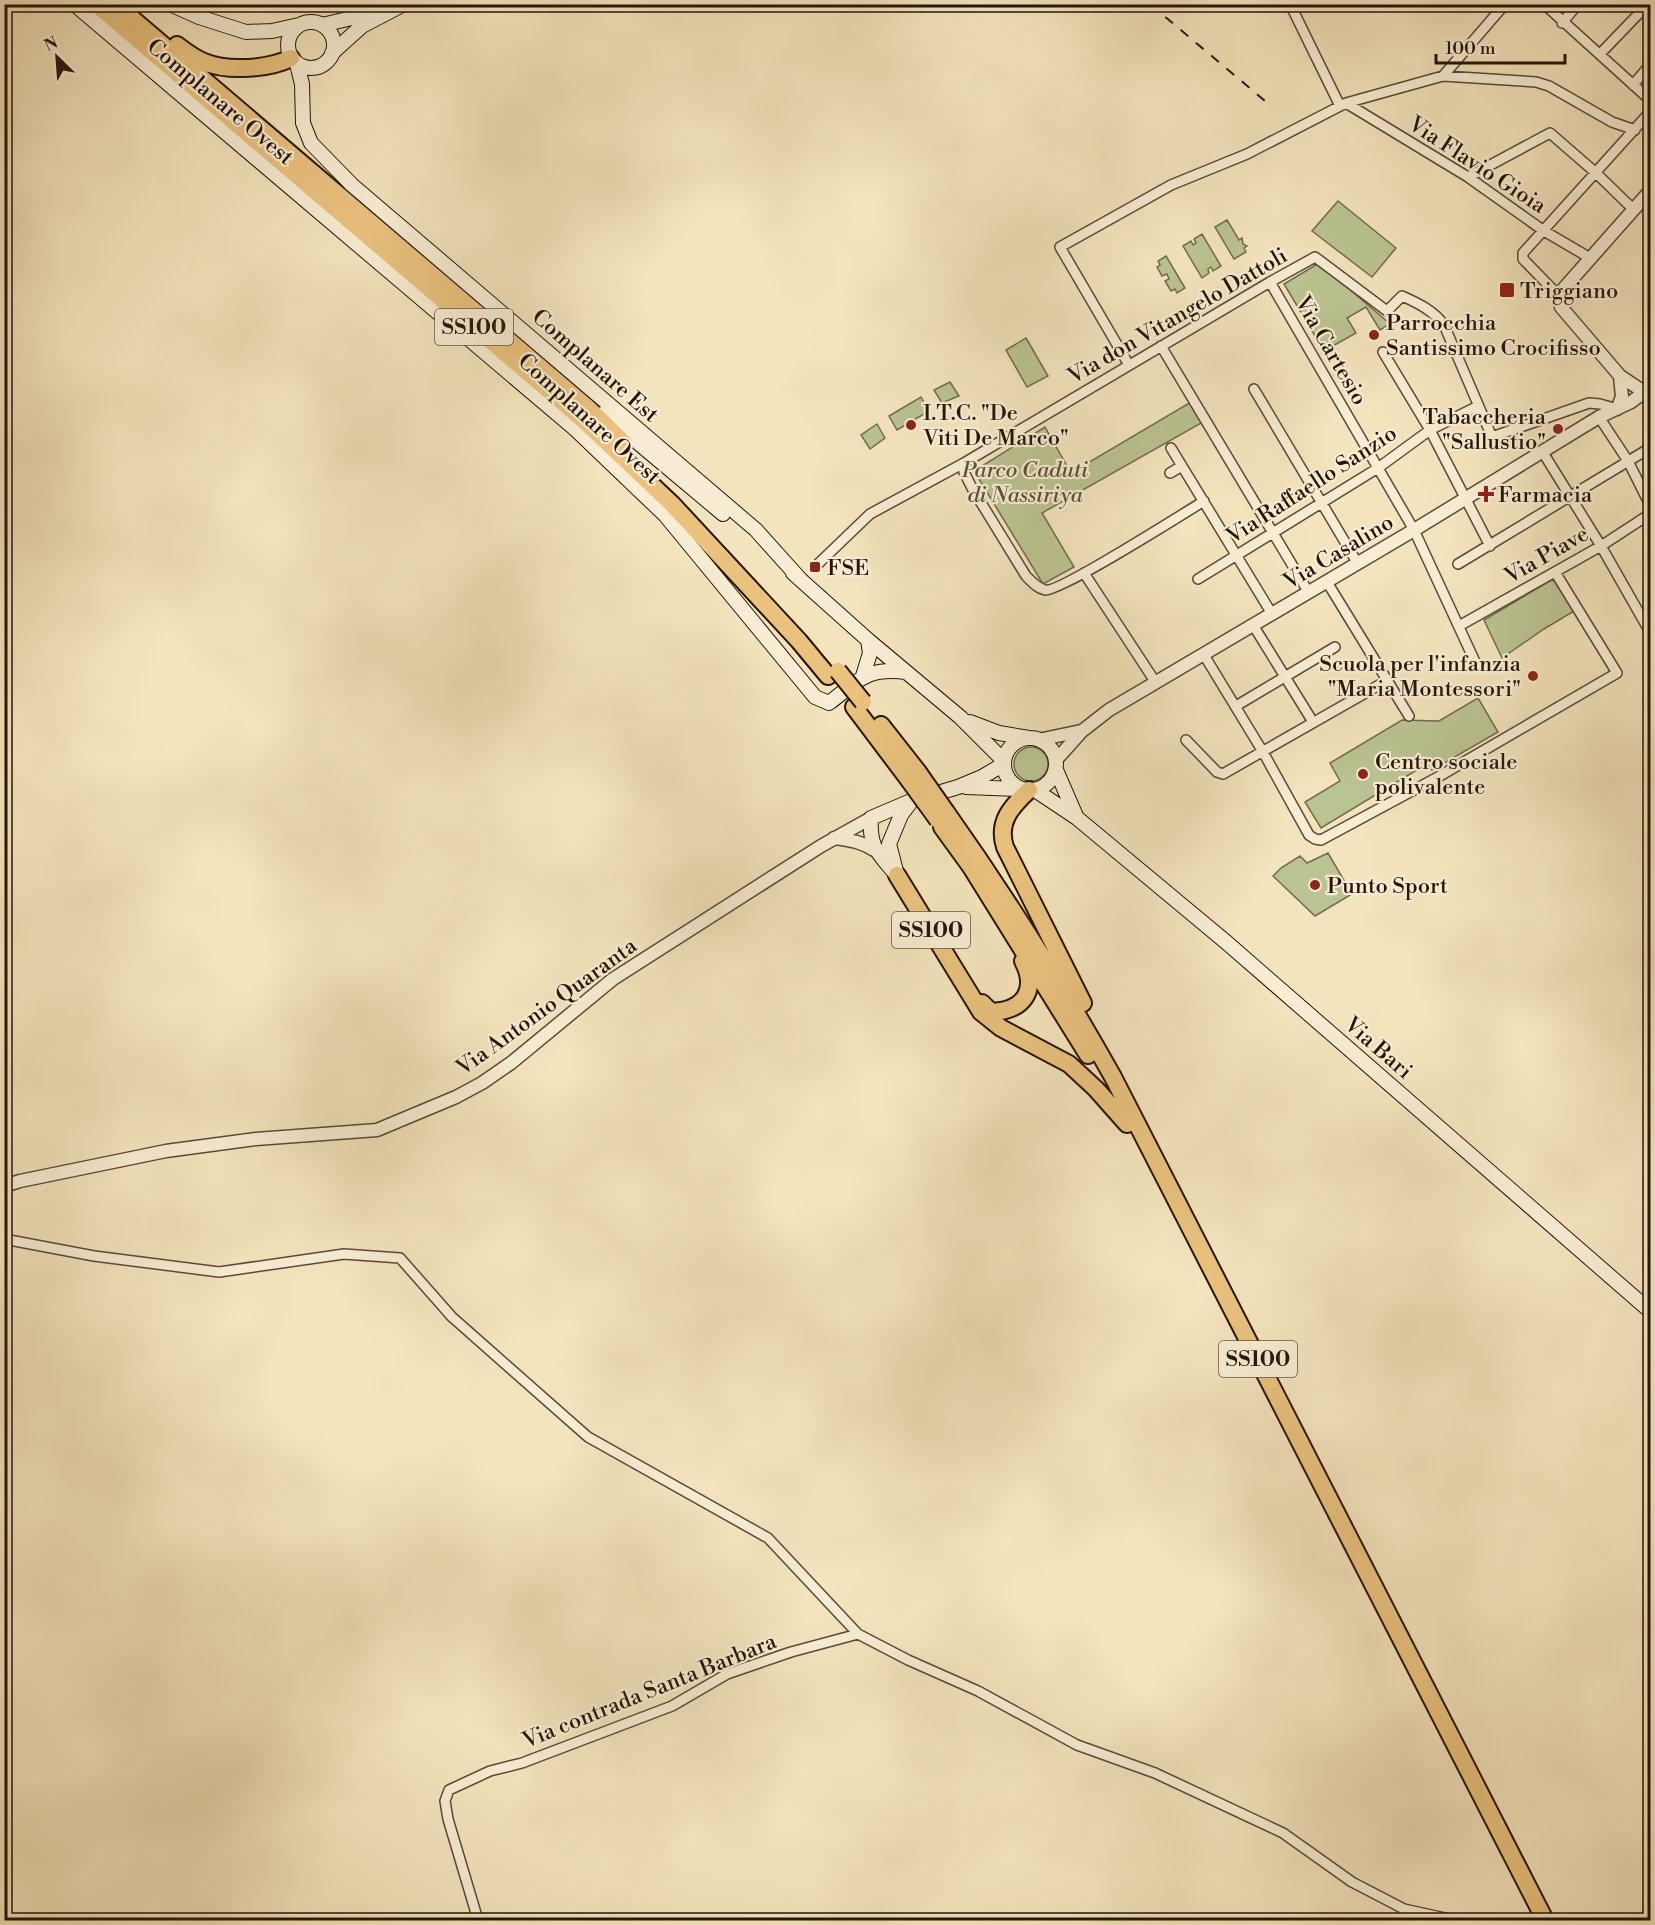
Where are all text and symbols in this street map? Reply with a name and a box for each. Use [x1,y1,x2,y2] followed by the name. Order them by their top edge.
[27,27,87,87] north arrow
[1436,27,1565,65] scale bar
[41,32,61,56] text: N
[141,33,299,171] street label: Complanare Ovest
[1445,37,1496,60] text: 100 m
[1402,110,1552,220] street label: Via Flavio Gioia
[1062,242,1292,391] street label: Via don Vitangelo Dattoli
[1520,278,1618,305] place label: Triggiano
[1498,281,1516,299] marker: Triggiano
[1288,290,1373,410] street label: Via Cartesio
[526,304,664,429] street label: Complanare Est
[435,309,513,345] road number: SS100
[1386,310,1601,362] place label: Parrocchia Santissimo Crocifisso
[1367,328,1381,342] marker: Parrocchia Santissimo Crocifisso
[512,348,666,490] street label: Complanare Ovest
[922,400,1069,452] place label: I.T.C. "De Viti De Marco"
[1422,404,1547,456] place label: Tabaccheria "Sallustio"
[904,418,918,432] marker: I.T.C. "De Viti De Marco"
[1221,420,1402,551] street label: Via Raffaello Sanzio
[1551,422,1565,436] marker: Tabaccheria "Sallustio"
[961,457,1088,509] park label: Parco Caduti di Nassiriya
[1498,482,1593,509] place label: Farmacia
[1479,487,1493,501] marker: Farmacia
[1278,509,1399,596] street label: Via Casalino
[1499,521,1594,591] street label: Via Piave
[827,555,869,582] place label: FSE
[808,560,822,574] marker: FSE
[1319,651,1522,703] place label: Scuola per l'infanzia "Maria Montessori"
[1526,669,1540,683] marker: Scuola per l'infanzia "Maria Montessori"
[1375,749,1517,801] place label: Centro sociale polivalente
[1356,767,1370,781] marker: Centro sociale polivalente
[1327,873,1448,900] place label: Punto Sport
[1308,878,1322,892] marker: Punto Sport
[892,912,970,948] road number: SS100
[451,932,643,1082] street label: Via Antonio Quaranta
[1338,1011,1418,1085] street label: Via Bari
[1219,1341,1297,1377] road number: SS100
[518,1628,781,1755] street label: Via contrada Santa Barbara

